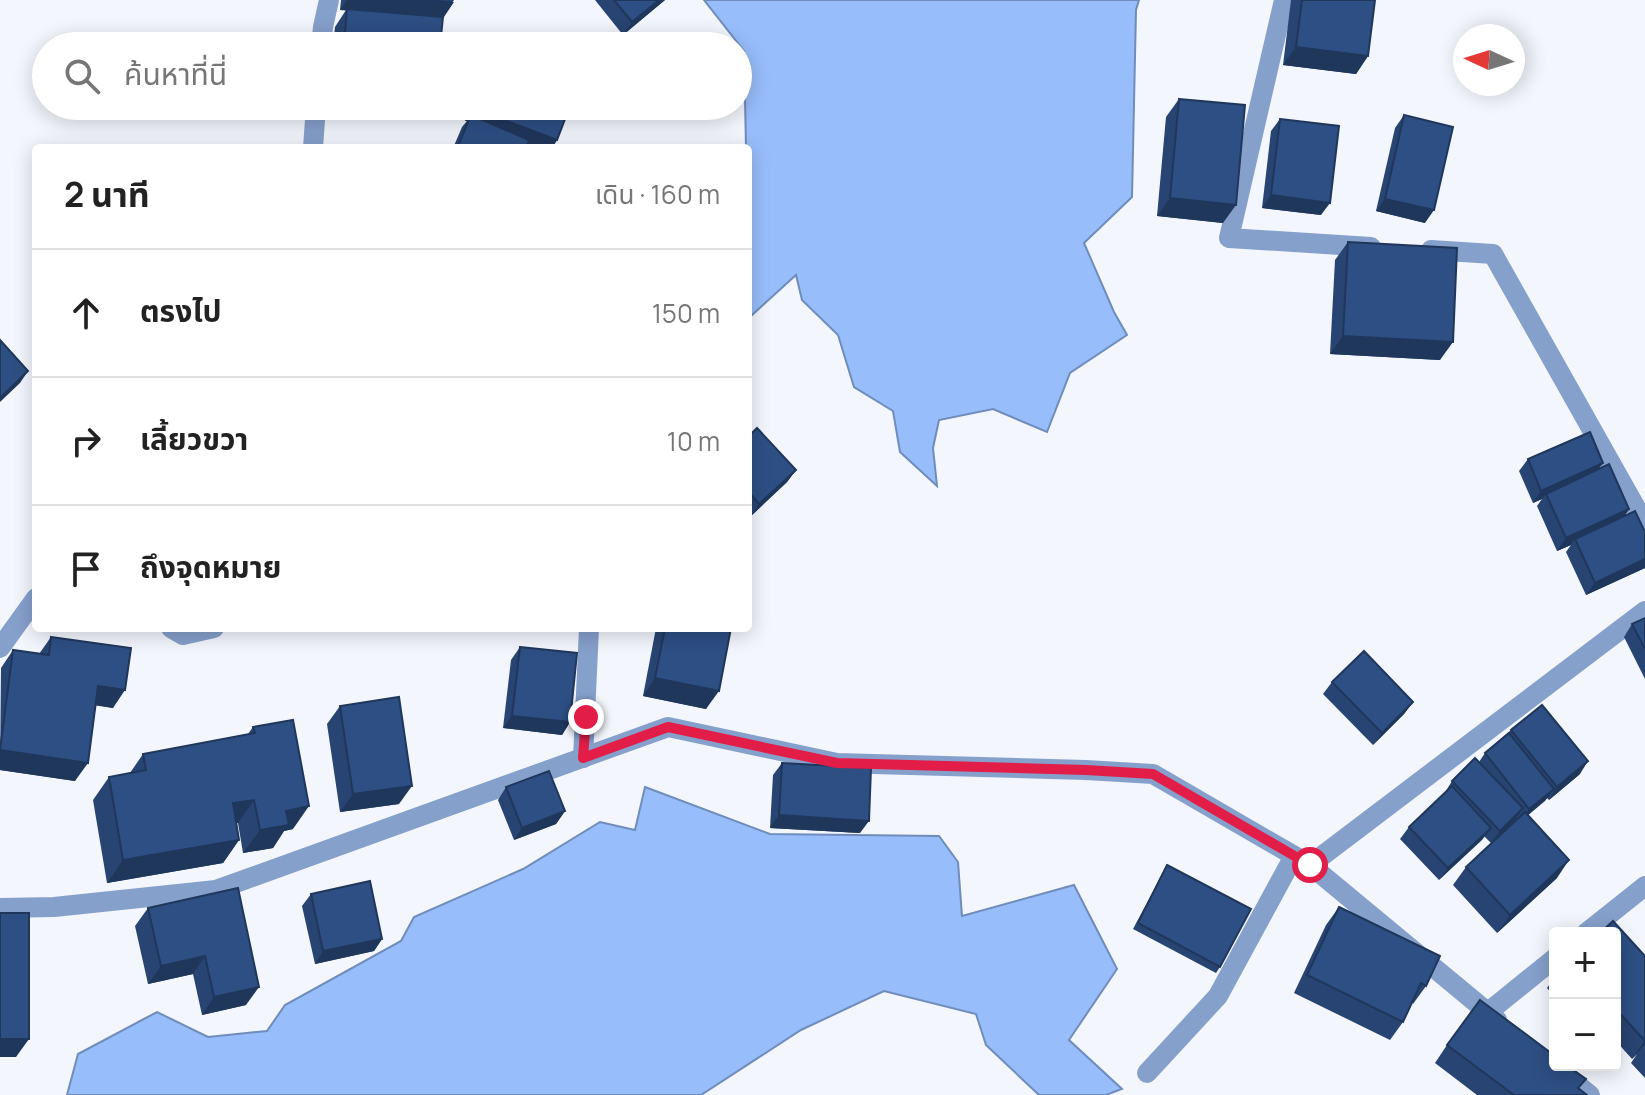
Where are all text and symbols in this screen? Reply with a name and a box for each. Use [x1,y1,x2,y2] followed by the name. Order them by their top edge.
[1453,24,1525,96] north arrow
[32,32,752,120] search box
[124,53,227,94] text: ค้นหาที่นี่
[60,54,104,98] icon: search
[64,171,150,217] text: 2 นาที
[595,176,720,212] text: เดิน · 160 m
[140,290,222,331] text: ตรงไป
[64,291,108,335] icon: ahead
[652,295,720,331] text: 150 m
[140,418,248,459] text: เลี้ยวขวา
[64,419,108,463] icon: right
[667,423,720,459] text: 10 m
[140,546,281,587] text: ถึงจุดหมาย
[64,547,108,591] icon: arrive
[568,699,604,735] route end
[1292,847,1328,883] route start
[1549,927,1621,1071] map controls
[1549,927,1621,999] button: +
[1549,999,1621,1071] button: −

